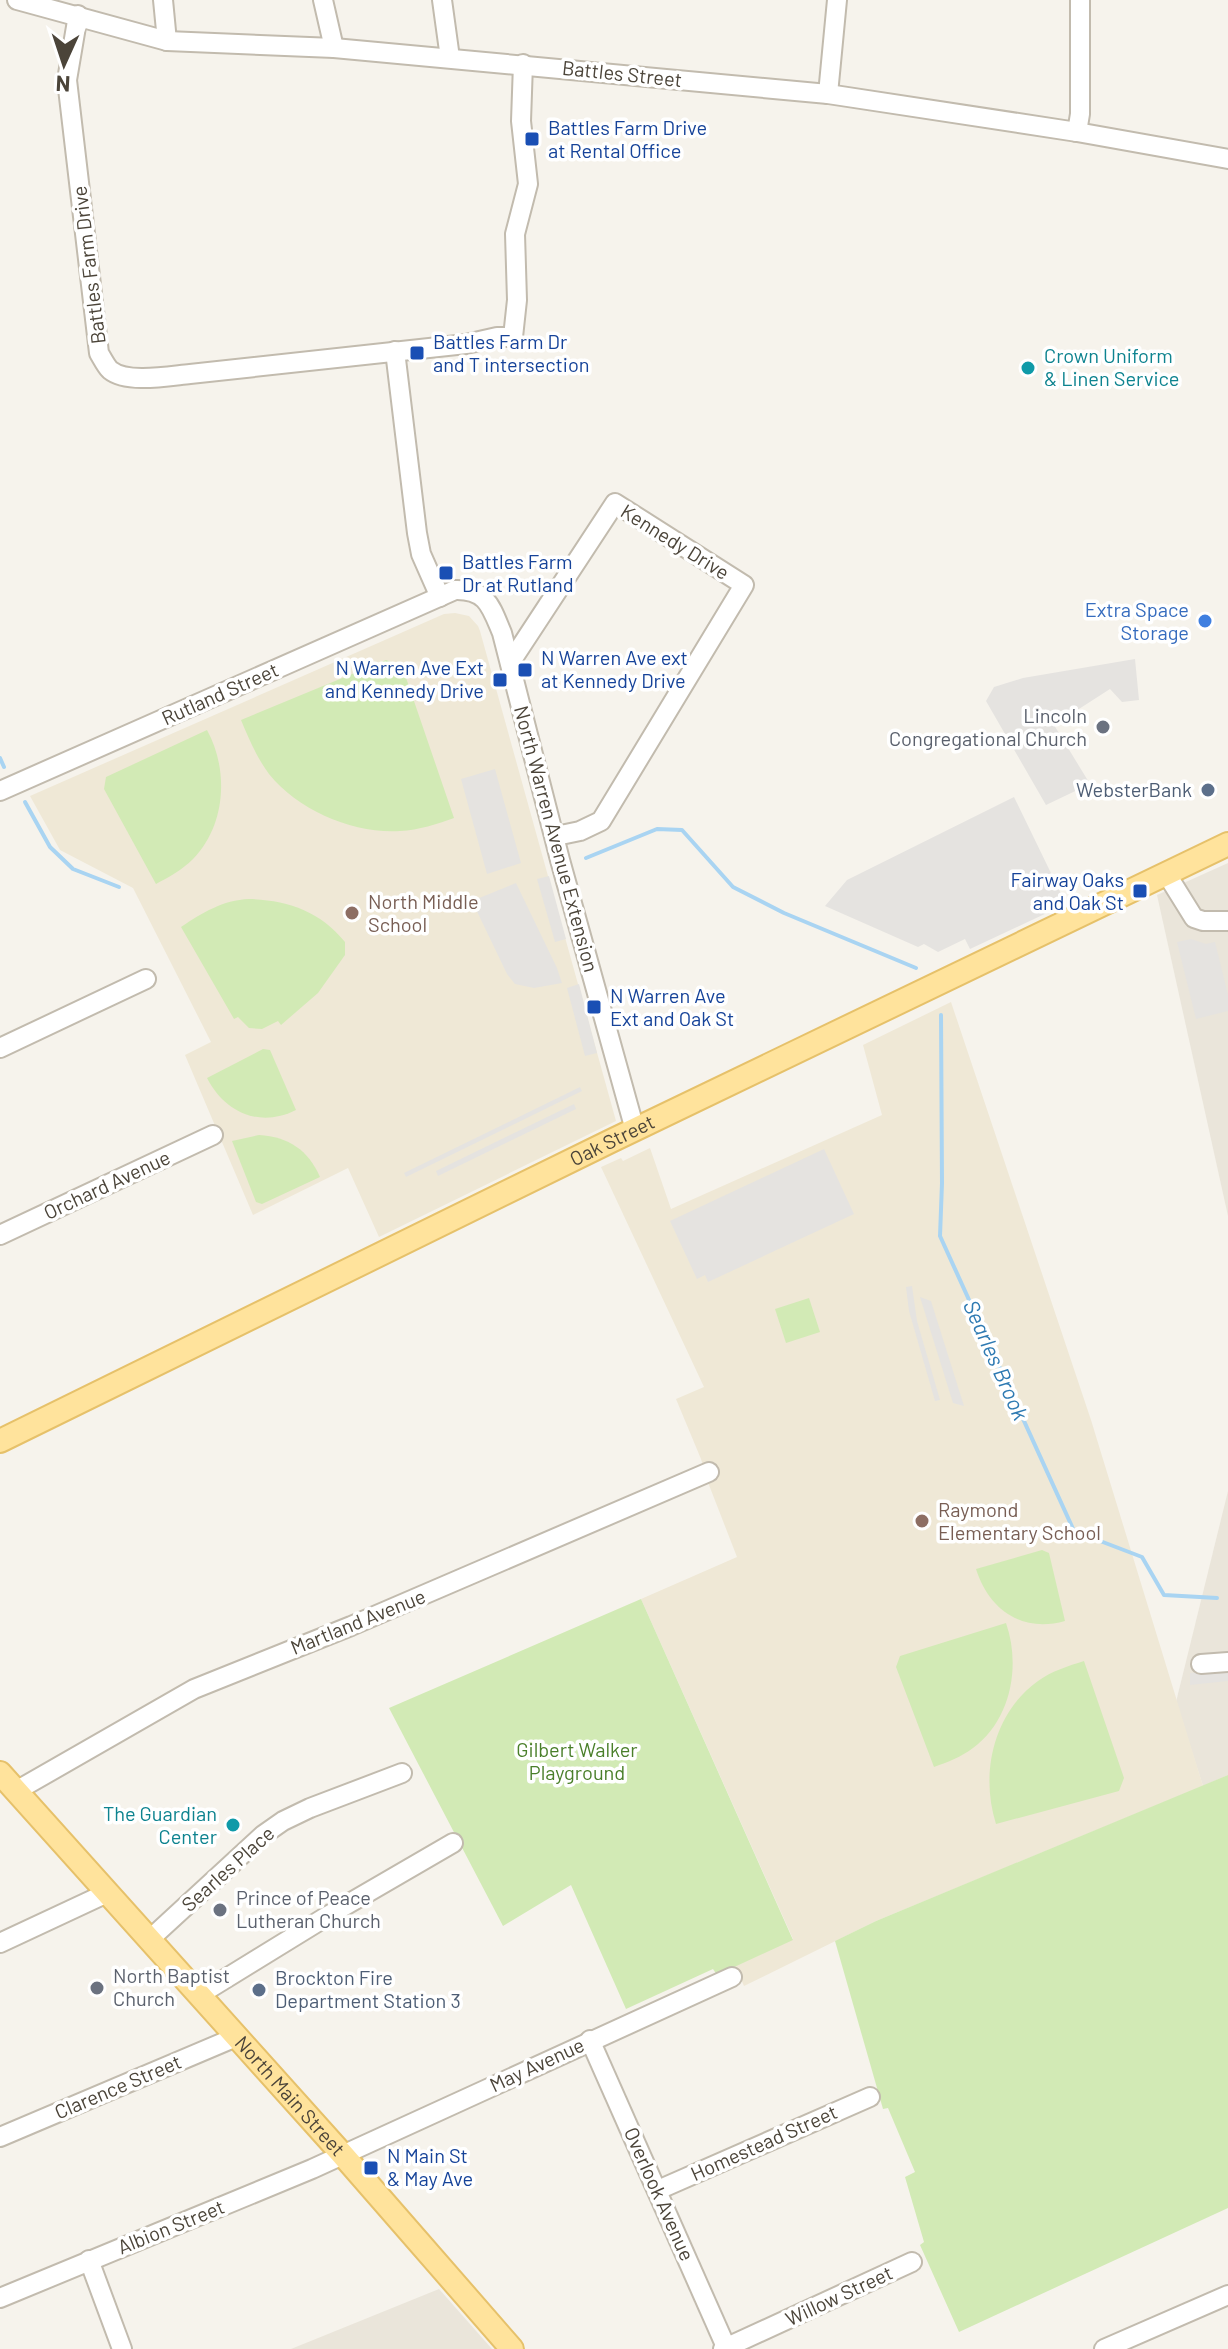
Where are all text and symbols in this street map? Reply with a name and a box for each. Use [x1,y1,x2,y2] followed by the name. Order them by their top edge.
[24,24,104,104] north arrow
[561,55,683,91] street label: Battles Street
[55,72,71,98] text: N
[548,115,707,162] place label: Battles Farm Drive at Rental Office
[523,130,541,148] marker: Battles Farm Drive at Rental Office
[66,185,110,346] street label: Battles Farm Drive
[433,329,590,376] place label: Battles Farm Dr and T intersection
[1044,343,1179,390] place label: Crown Uniform & Linen Service
[408,344,426,362] marker: Battles Farm Dr and T intersection
[1019,359,1037,377] marker: Crown Uniform & Linen Service
[617,498,734,584] street label: Kennedy Drive
[462,549,574,596] place label: Battles Farm Dr at Rutland
[437,564,455,582] marker: Battles Farm Dr at Rutland
[1085,597,1189,644] place label: Extra Space Storage
[1196,612,1214,630] marker: Extra Space Storage
[541,645,688,692] place label: N Warren Ave ext at Kennedy Drive
[325,655,484,702] place label: N Warren Ave Ext and Kennedy Drive
[158,657,282,730] street label: Rutland Street
[516,661,534,679] marker: N Warren Ave ext at Kennedy Drive
[491,671,509,689] marker: N Warren Ave Ext and Kennedy Drive
[510,703,604,975] street label: North Warren Avenue Extension
[889,703,1087,750] place label: Lincoln Congregational Church
[1094,718,1112,736] marker: Lincoln Congregational Church
[1076,777,1192,801] place label: WebsterBank
[1199,781,1217,799] marker: WebsterBank
[1011,867,1124,914] place label: Fairway Oaks and Oak St
[1131,882,1149,900] marker: Fairway Oaks and Oak St
[368,889,479,936] place label: North Middle School
[343,904,361,922] marker: North Middle School
[610,983,734,1030] place label: N Warren Ave Ext and Oak St
[585,998,603,1016] marker: N Warren Ave Ext and Oak St
[566,1109,658,1170] street label: Oak Street
[40,1144,174,1224] street label: Orchard Avenue
[959,1295,1035,1424] water label: Searles Brook
[938,1497,1101,1544] place label: Raymond Elementary School
[913,1512,931,1530] marker: Raymond Elementary School
[287,1583,429,1659] street label: Martland Avenue
[516,1737,638,1784] park label: Gilbert Walker Playground
[103,1801,217,1848] place label: The Guardian Center
[224,1816,242,1834] marker: The Guardian Center
[176,1820,279,1916] street label: Searles Place
[236,1885,381,1932] place label: Prince of Peace Lutheran Church
[211,1901,229,1919] marker: Prince of Peace Lutheran Church
[113,1963,230,2010] place label: North Baptist Church
[275,1965,461,2012] place label: Brockton Fire Department Station 3
[88,1979,106,1997] marker: North Baptist Church
[250,1981,268,1999] marker: Brockton Fire Department Station 3
[231,2030,351,2160] street label: North Main Street
[486,2032,588,2096] street label: May Avenue
[51,2049,184,2124] street label: Clarence Street
[687,2099,841,2185] street label: Homestead Street
[620,2123,700,2264] street label: Overlook Avenue
[387,2143,473,2190] place label: N Main St & May Ave
[362,2159,380,2177] marker: N Main St & May Ave
[114,2194,228,2258] street label: Albion Street
[781,2260,896,2330] street label: Willow Street

